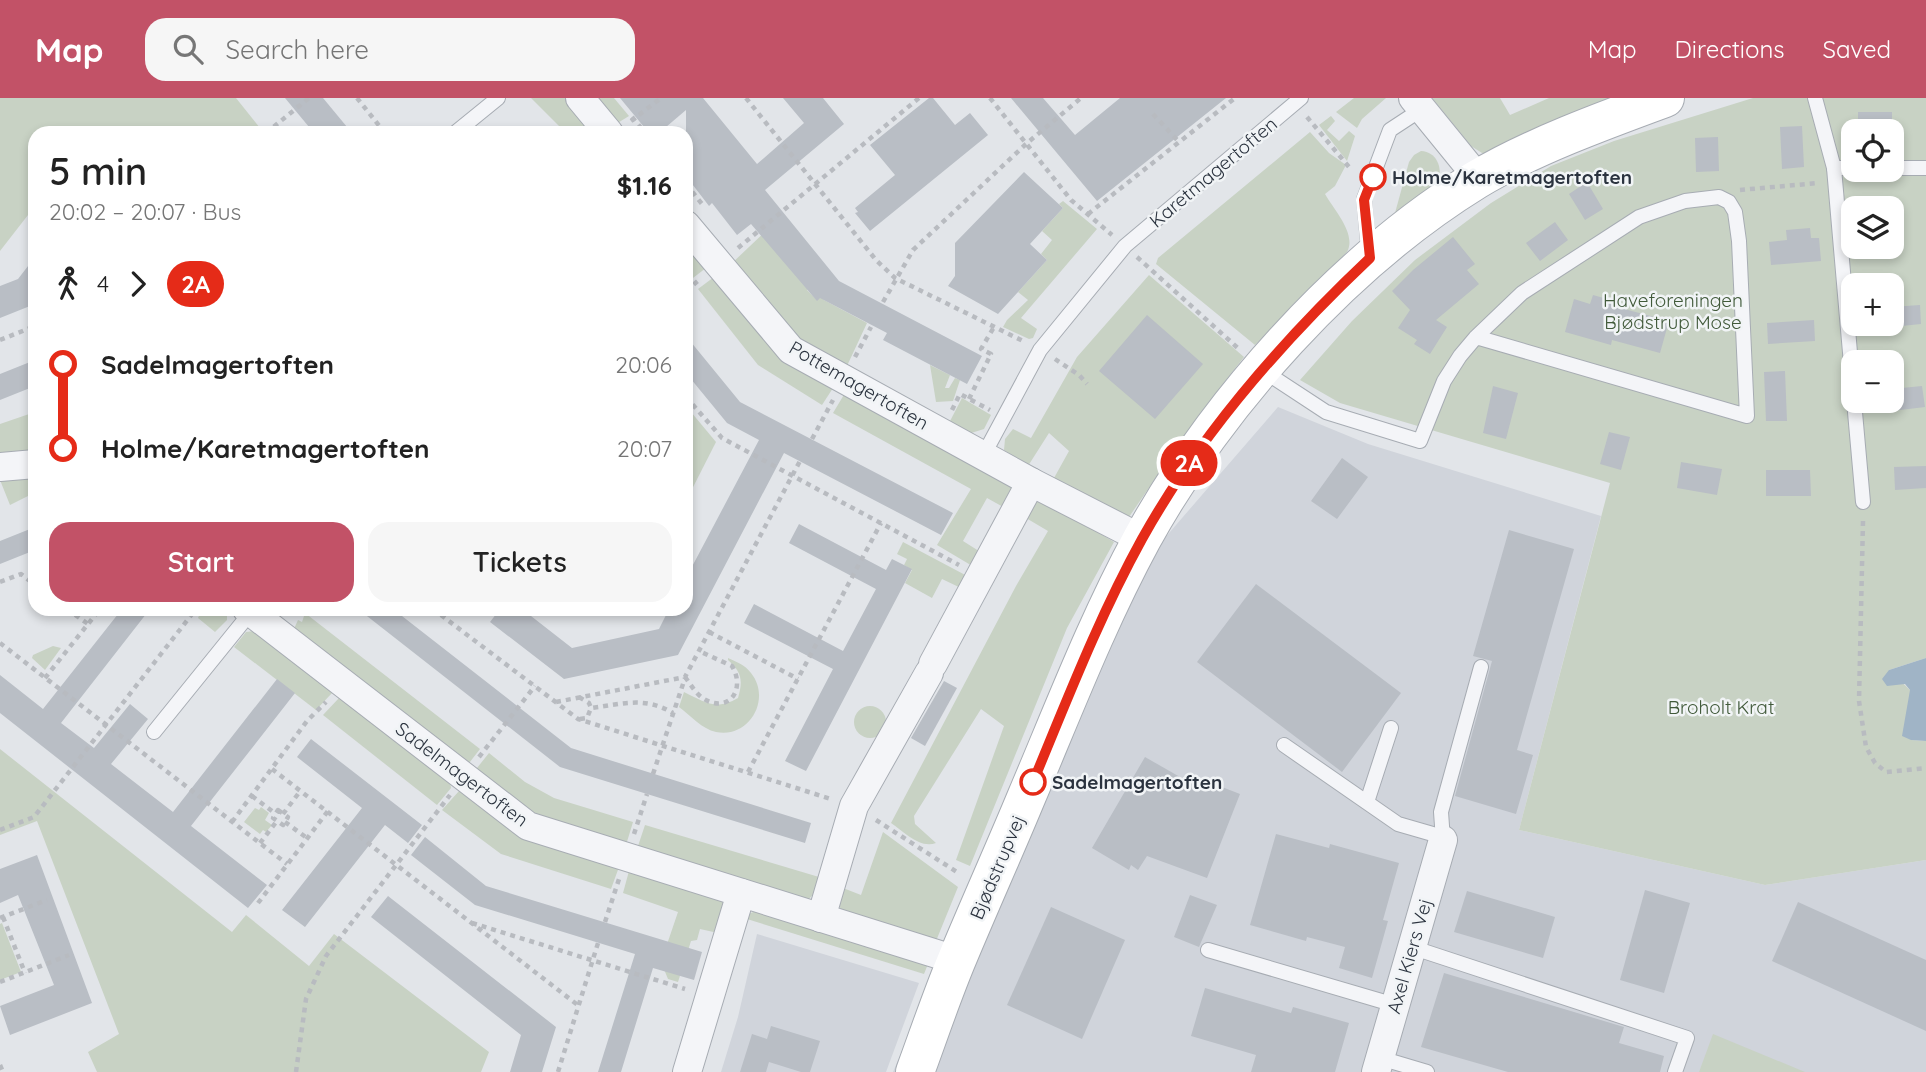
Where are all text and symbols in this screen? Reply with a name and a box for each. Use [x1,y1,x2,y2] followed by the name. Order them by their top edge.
[145,18,635,81] search box
[35,29,103,70] text: Map
[169,30,207,68] icon: search
[225,33,369,66] text: Search here
[1588,34,1637,64] text: Map
[1675,34,1785,64] text: Directions
[1823,34,1891,64] text: Saved
[1144,112,1282,232] street label: Karetmagertoften
[1841,119,1904,413] map controls
[1841,119,1904,182] button: locate
[49,147,147,195] text: 5 min
[1360,164,1386,190] marker: Holme/Karetmagertoften
[1392,165,1632,189] place label: Holme/Karetmagertoften
[617,169,672,202] text: $1.16
[1841,196,1904,259] button: layers
[49,197,241,226] text: 20:02 – 20:07 · Bus
[49,265,87,303] icon: walk
[119,265,157,303] icon: forward
[97,269,109,298] text: 4
[181,269,210,299] text: 2A
[1841,273,1904,336] button: +
[1603,288,1743,334] park label: Haveforeningen Bjødstrup Mose
[785,335,933,435] street label: Pottemagertoften
[101,348,334,381] text: Sadelmagertoften
[615,350,672,379] text: 20:06
[1841,350,1904,413] button: −
[101,432,430,465] text: Holme/Karetmagertoften
[617,434,672,463] text: 20:07
[1158,440,1220,486] line badge: 2A
[1175,448,1204,478] text: 2A
[49,522,354,602] button: Start
[368,522,672,602] button: Tickets
[1668,695,1774,719] park label: Broholt Krat
[391,716,533,832] street label: Sadelmagertoften
[1020,769,1046,795] marker: Sadelmagertoften
[1052,770,1222,794] place label: Sadelmagertoften
[964,811,1030,923] street label: Bjødstrupvej
[1381,896,1437,1016] street label: Axel Kiers Vej

